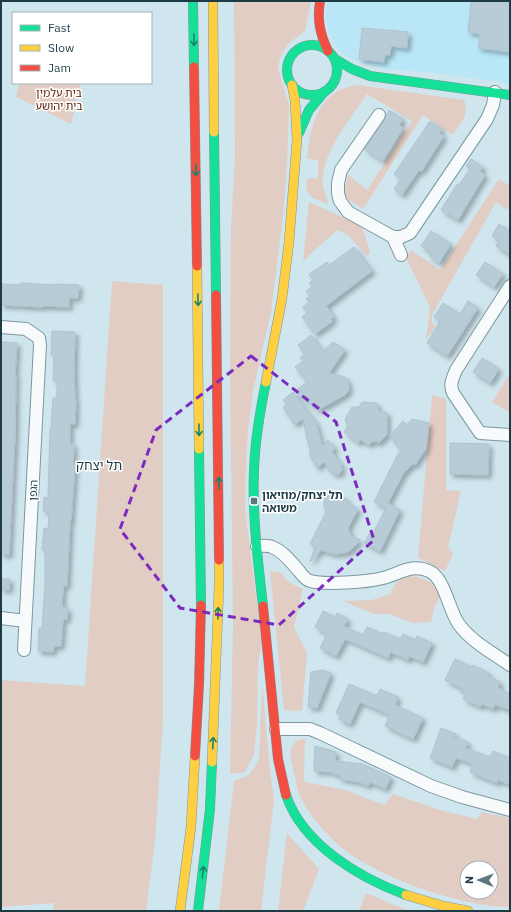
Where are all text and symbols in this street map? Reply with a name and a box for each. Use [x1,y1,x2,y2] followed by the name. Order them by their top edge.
[12,12,152,84] legend
[48,20,71,35] text: Fast
[190,33,198,46] one-way arrow
[48,40,74,55] text: Slow
[48,60,71,75] text: Jam
[35,86,83,113] park label: בית עלמין בית יהושע
[192,163,200,176] one-way arrow
[194,293,202,306] one-way arrow
[195,423,203,436] one-way arrow
[76,457,122,474] district label: תל יצחק
[215,477,222,490] one-way arrow
[25,479,41,501] street label: הגפן
[262,488,343,515] place label: תל יצחק/מוזיאון משואה
[249,496,259,506] marker: תל יצחק/מוזיאון משואה
[214,607,222,620] one-way arrow
[210,737,217,750] one-way arrow
[459,860,499,900] north arrow
[199,866,207,879] one-way arrow
[462,876,476,884] text: N

